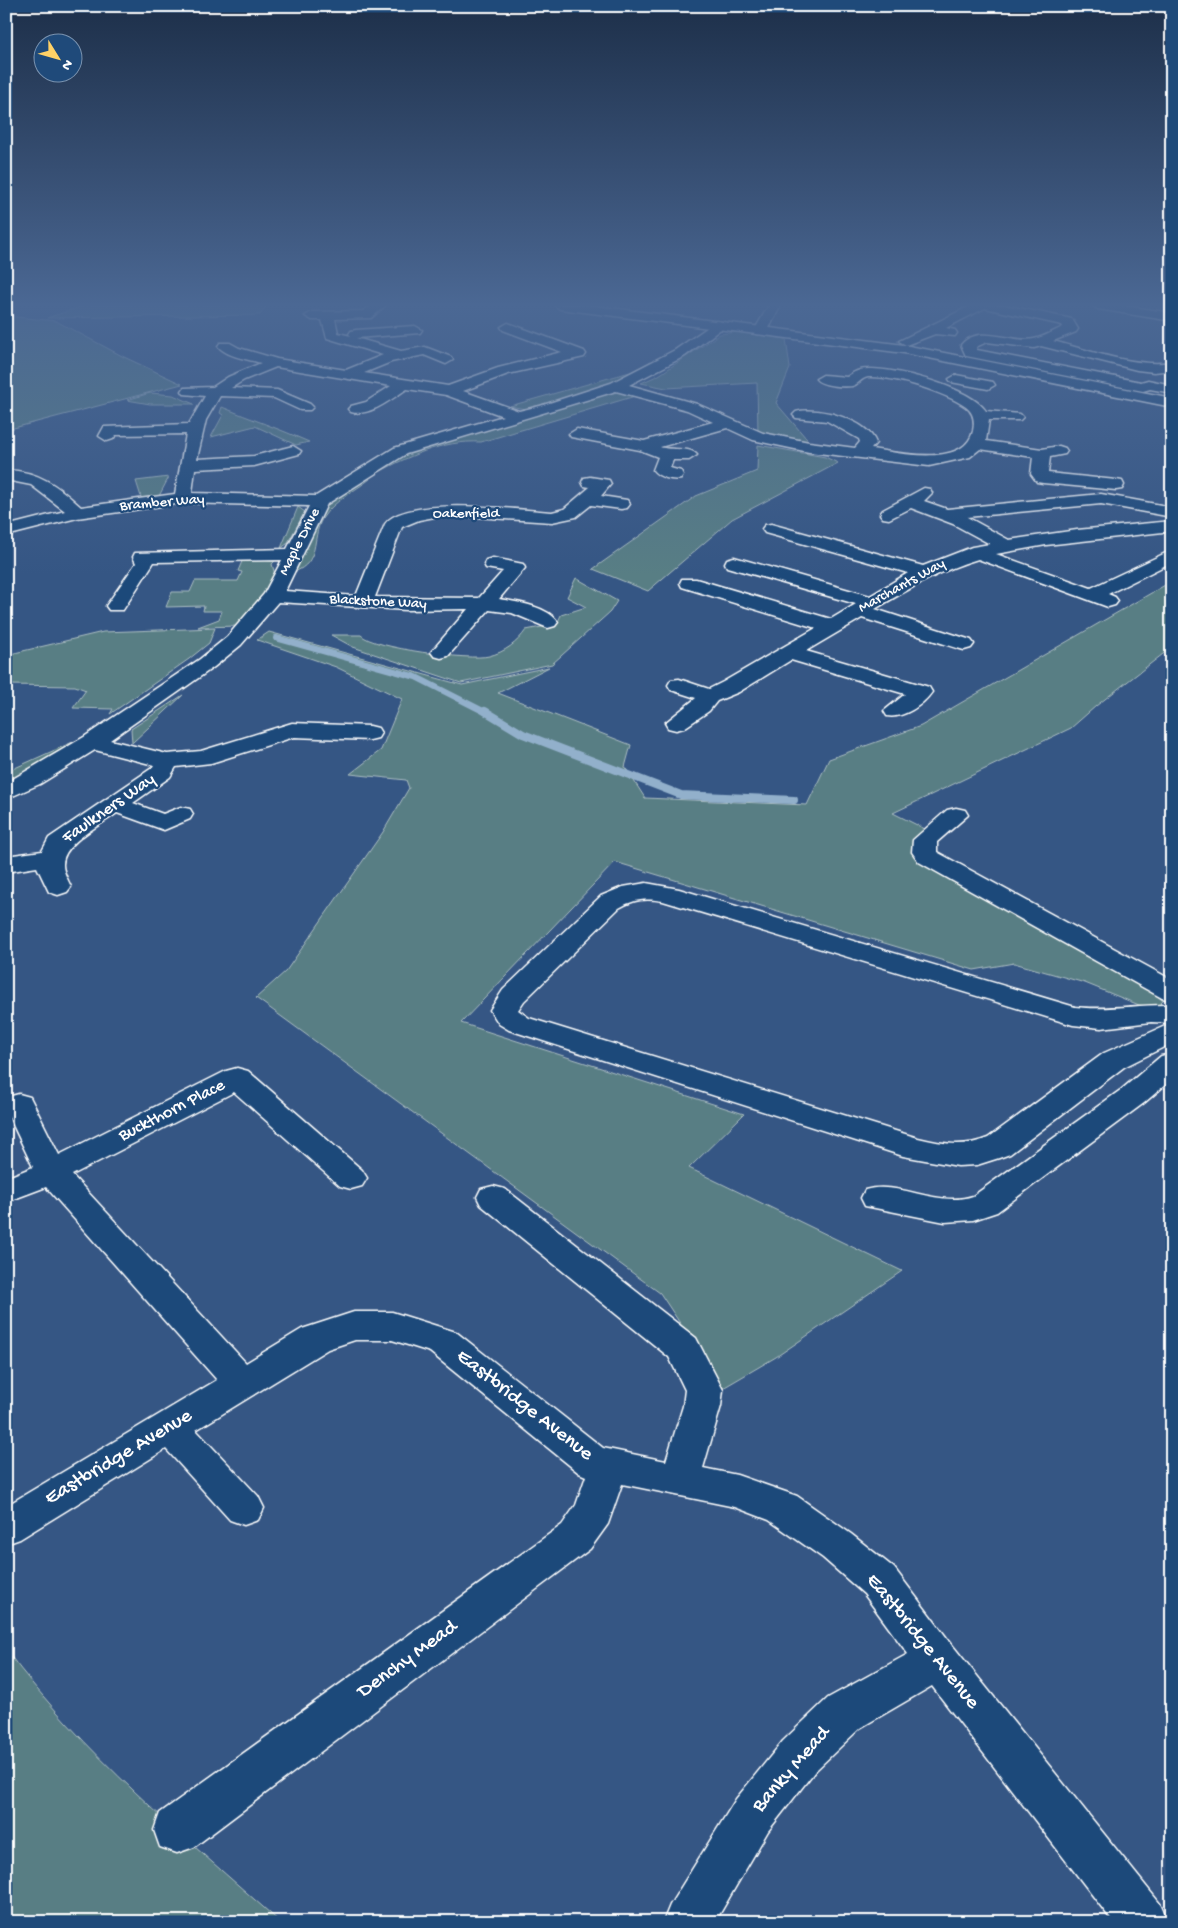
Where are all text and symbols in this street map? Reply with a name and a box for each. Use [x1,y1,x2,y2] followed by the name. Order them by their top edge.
[32,32,82,82] north arrow
[57,56,76,73] text: N
[118,490,206,516] street label: Bramber Way
[275,505,325,579] street label: Maple Drive
[433,505,501,523] street label: Oakenfield
[856,554,949,617] street label: Marchants Way
[328,590,428,614] street label: Blackstone Way
[58,769,160,849] street label: Faulkners Way
[114,1075,229,1147] street label: Buckthorn Place
[450,1345,599,1468] street label: Eastbridge Avenue
[41,1404,198,1512] street label: Eastbridge Avenue
[860,1569,985,1716] street label: Eastbridge Avenue
[351,1614,464,1706] street label: Denchy Mead
[747,1720,837,1819] street label: Banky Mead

